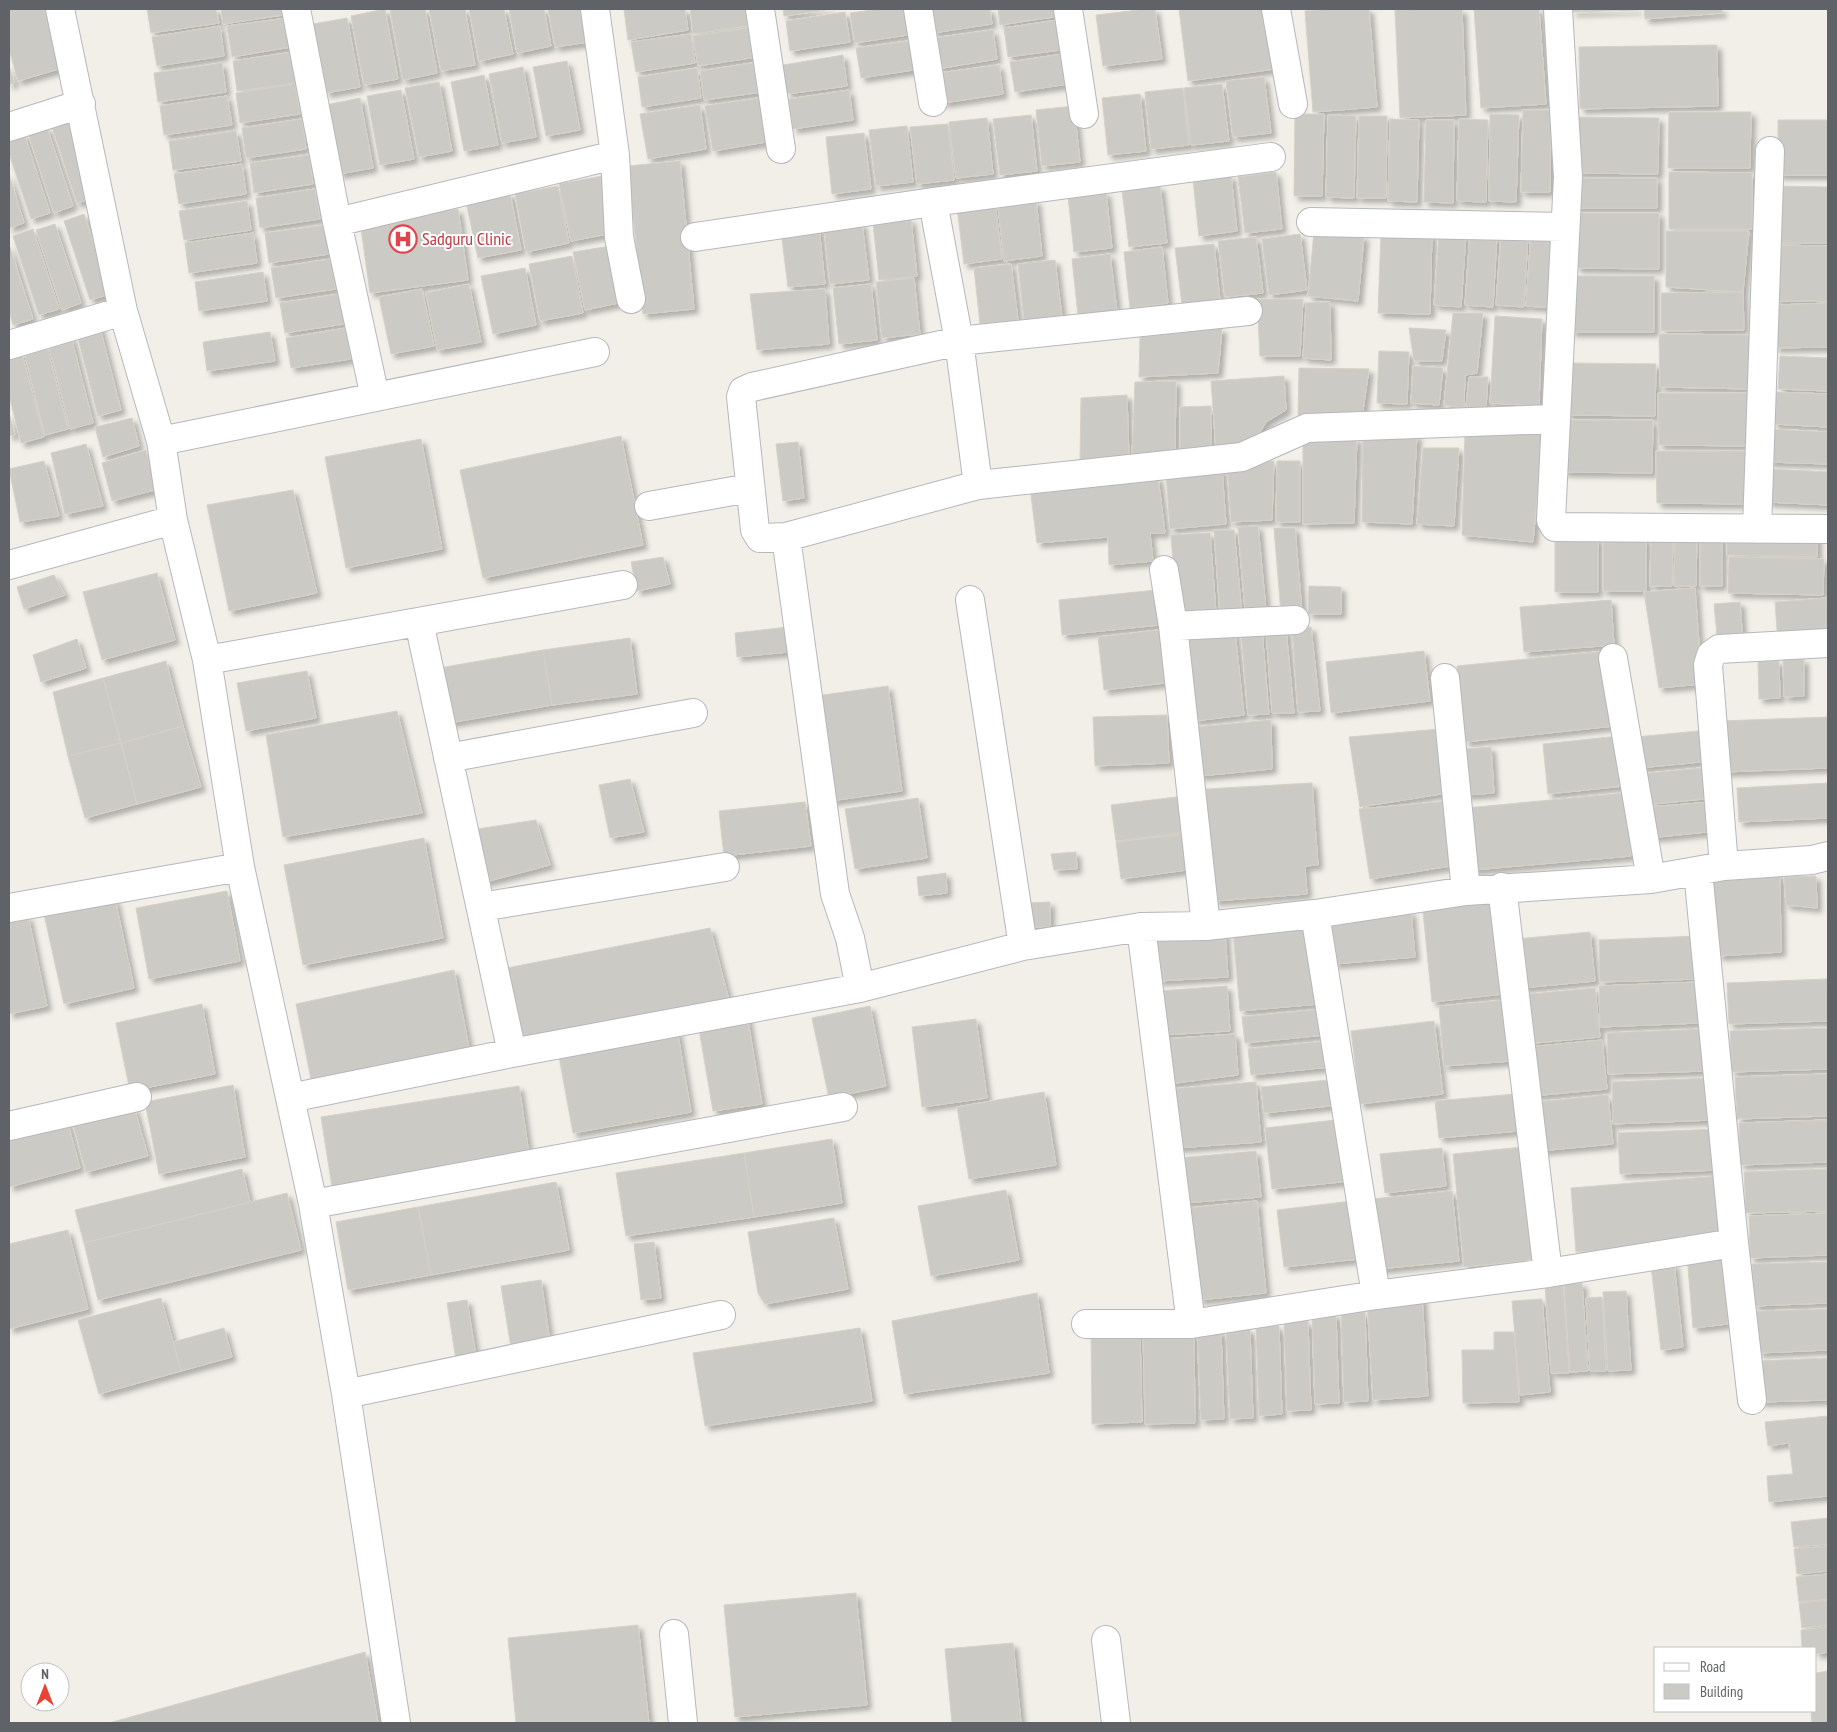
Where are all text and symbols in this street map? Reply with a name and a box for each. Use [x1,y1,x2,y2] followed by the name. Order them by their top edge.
[388,224,418,254] hospital icon: Sadguru Clinic
[422,227,512,250] place label: Sadguru Clinic
[1654,1647,1817,1712] legend
[1700,1657,1726,1676] text: Road
[20,1662,70,1712] north arrow
[41,1665,49,1683] text: N
[1700,1682,1743,1701] text: Building

